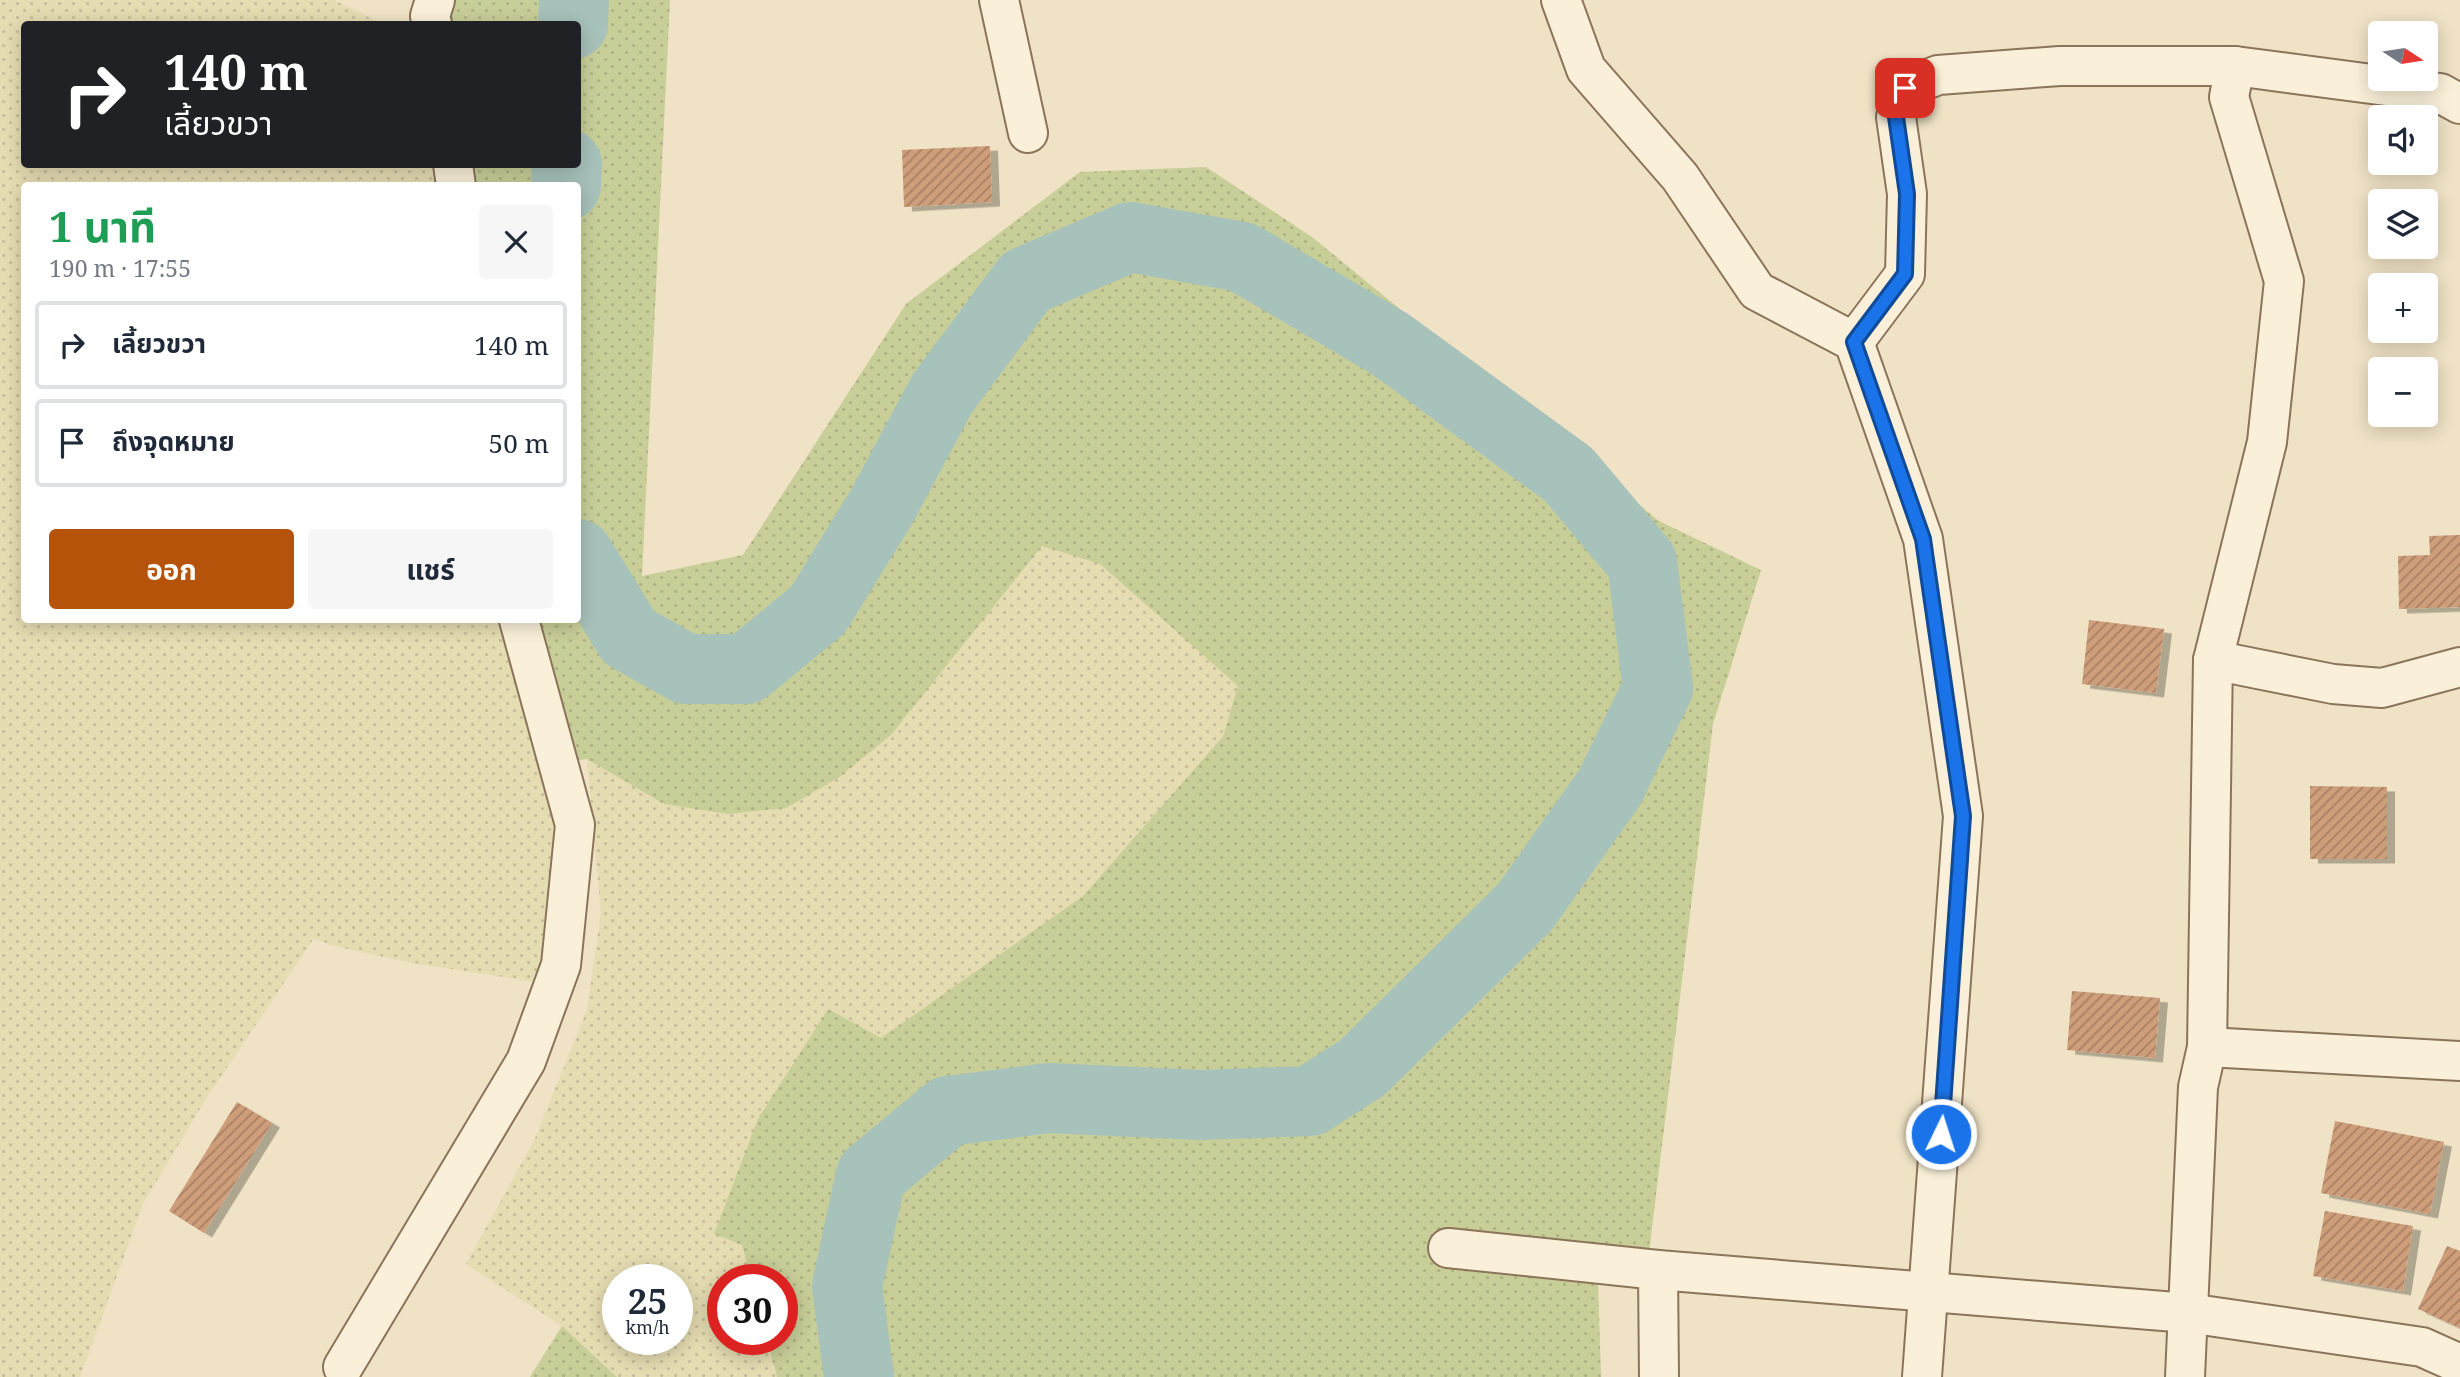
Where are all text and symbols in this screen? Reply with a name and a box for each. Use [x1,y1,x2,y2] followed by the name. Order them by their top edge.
[2368,21,2438,91] north arrow
[2368,21,2438,427] map controls
[164,38,308,104] text: 140 m
[49,49,140,140] icon: right
[1875,58,1935,118] pin
[1886,69,1924,107] icon: arrive
[164,101,272,144] text: เลี้ยวขวา
[2368,105,2438,175] button: sound
[2368,189,2438,259] button: layers
[49,197,156,254] text: 1 นาที
[479,205,553,279] button: close
[49,252,191,284] text: 190 m · 17:55
[2368,273,2438,343] button: +
[112,325,206,361] text: เลี้ยวขวา
[53,326,91,364] icon: right
[474,327,549,363] text: 140 m
[2368,357,2438,427] button: −
[112,423,235,459] text: ถึงจุดหมาย
[53,424,91,462] icon: arrive
[489,425,549,461] text: 50 m
[49,529,294,609] button: ออก
[308,529,553,609] button: แชร์
[1904,1097,1978,1171] position arrow
[707,1264,798,1355] speed limit sign: 30
[628,1277,667,1324] text: 25
[625,1315,670,1339] text: km/h

